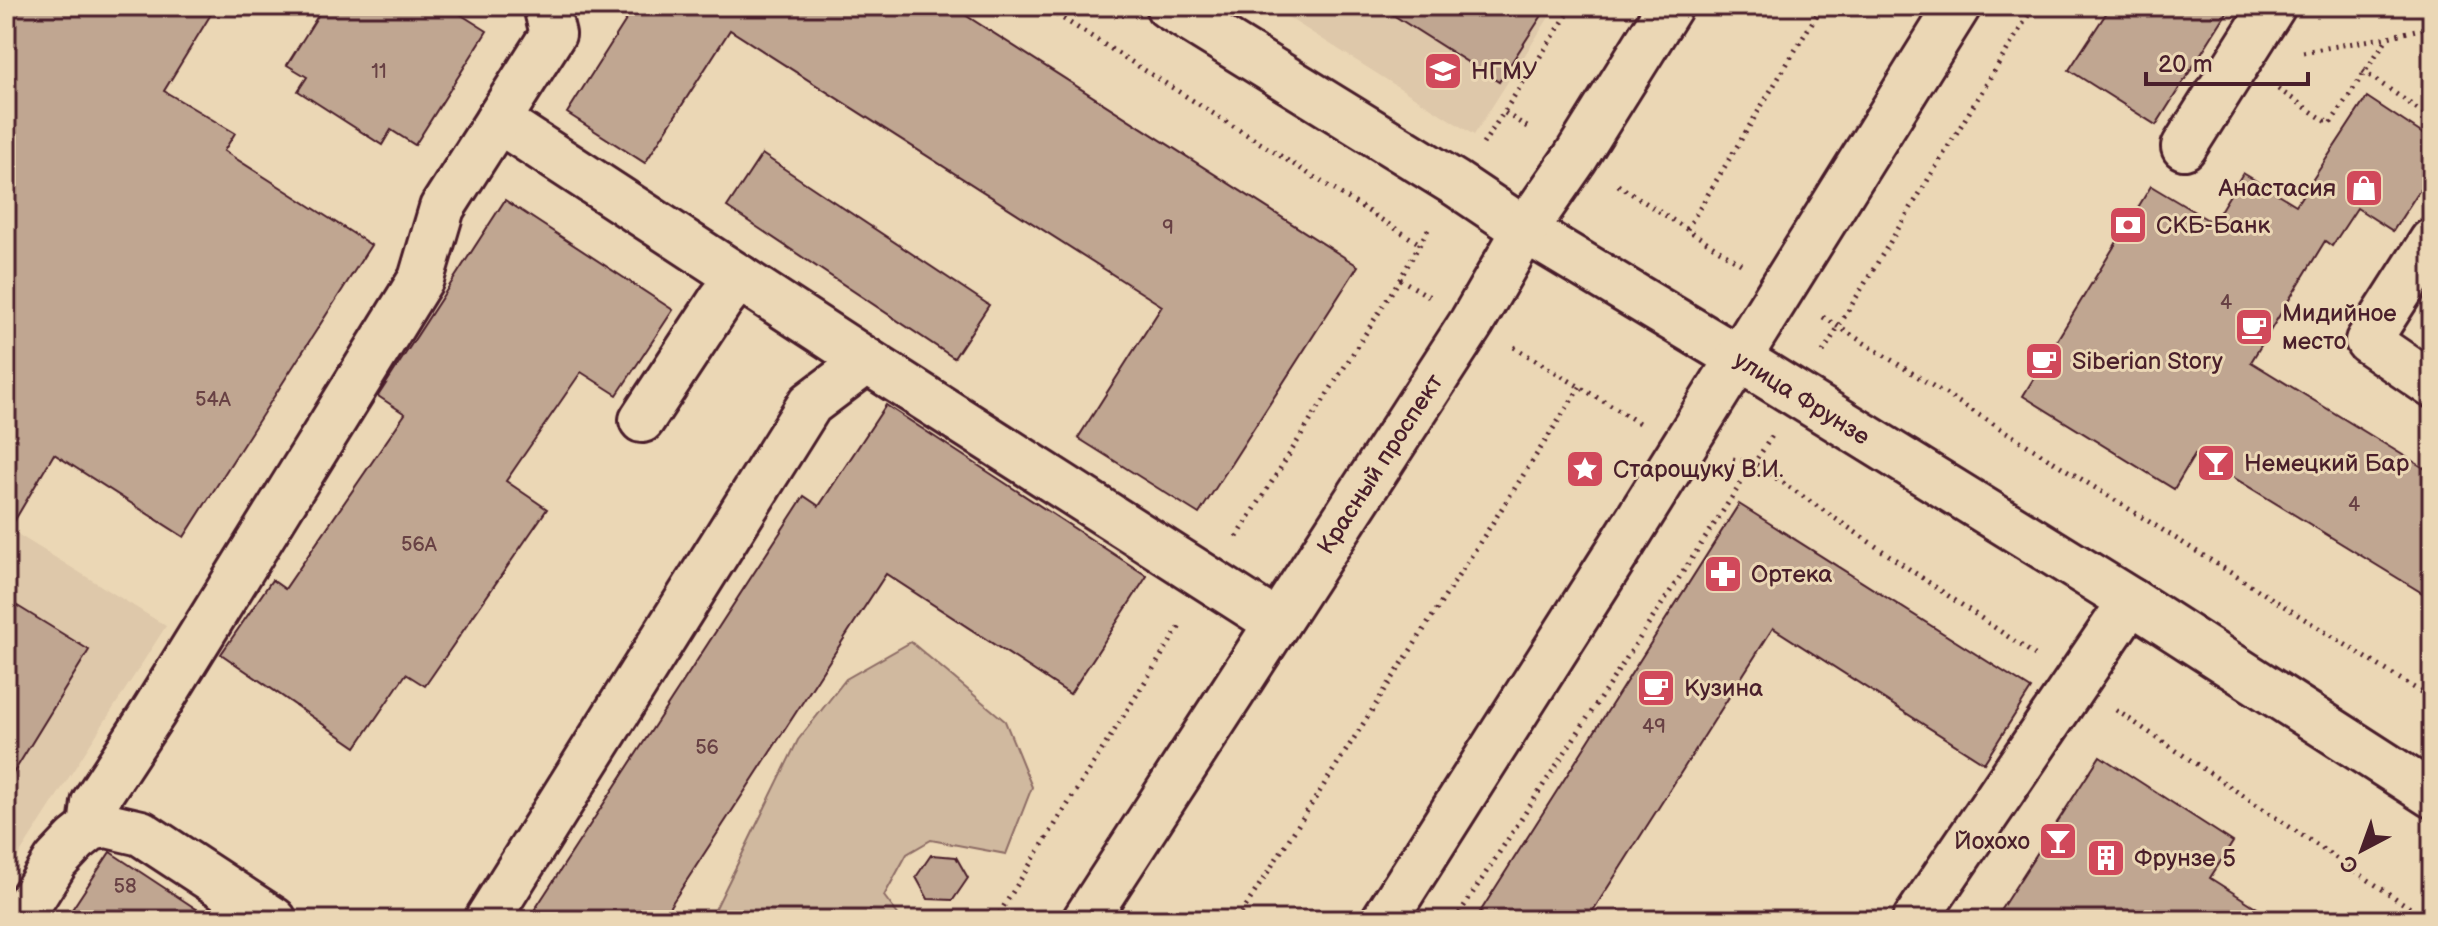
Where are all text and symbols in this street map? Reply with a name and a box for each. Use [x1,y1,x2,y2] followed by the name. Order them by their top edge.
[2146,36,2308,86] scale bar
[1422,50,1464,92] school or university icon: НГМУ
[2158,50,2213,79] text: 20 m
[1471,57,1538,86] place label: НГМУ
[371,60,387,84] house number: 11
[2343,167,2385,209] shop icon: Анастасия
[2218,174,2336,203] place label: Анастасия
[2107,204,2149,246] bank icon: СКБ-Банк
[2156,211,2271,240] place label: СКБ-Банк
[1162,216,1174,240] house number: 9
[2220,291,2232,315] house number: 4
[2282,299,2397,356] place label: Мидийное место
[2233,306,2275,348] cafe icon: Мидийное место
[2023,340,2065,382] cafe icon: Siberian Story
[1729,345,1875,452] street label: улица Фрунзе
[2072,347,2223,376] place label: Siberian Story
[1311,369,1449,560] street label: Красный проспект
[195,388,232,412] house number: 54А
[2195,442,2237,484] bar icon: Немецкий Бар
[1564,448,1606,490] place icon: Старощуку В.И.
[2244,449,2410,478] place label: Немецкий Бар
[1613,455,1784,484] place label: Старощуку В.И.
[2348,493,2360,517] house number: 4
[401,533,438,557] house number: 56А
[1702,553,1744,595] pharmacy icon: Ортека
[1751,560,1832,589] place label: Ортека
[1635,667,1677,709] cafe icon: Кузина
[1684,674,1763,703] place label: Кузина
[1642,715,1666,739] house number: 49
[695,736,719,760] house number: 56
[2322,810,2402,890] north arrow
[2037,820,2079,862] bar icon: Йохохо
[1954,827,2030,856] place label: Йохохо
[2085,837,2127,879] building icon: Фрунзе 5
[2134,844,2236,873] place label: Фрунзе 5
[2335,849,2364,879] text: С
[113,875,137,899] house number: 58

